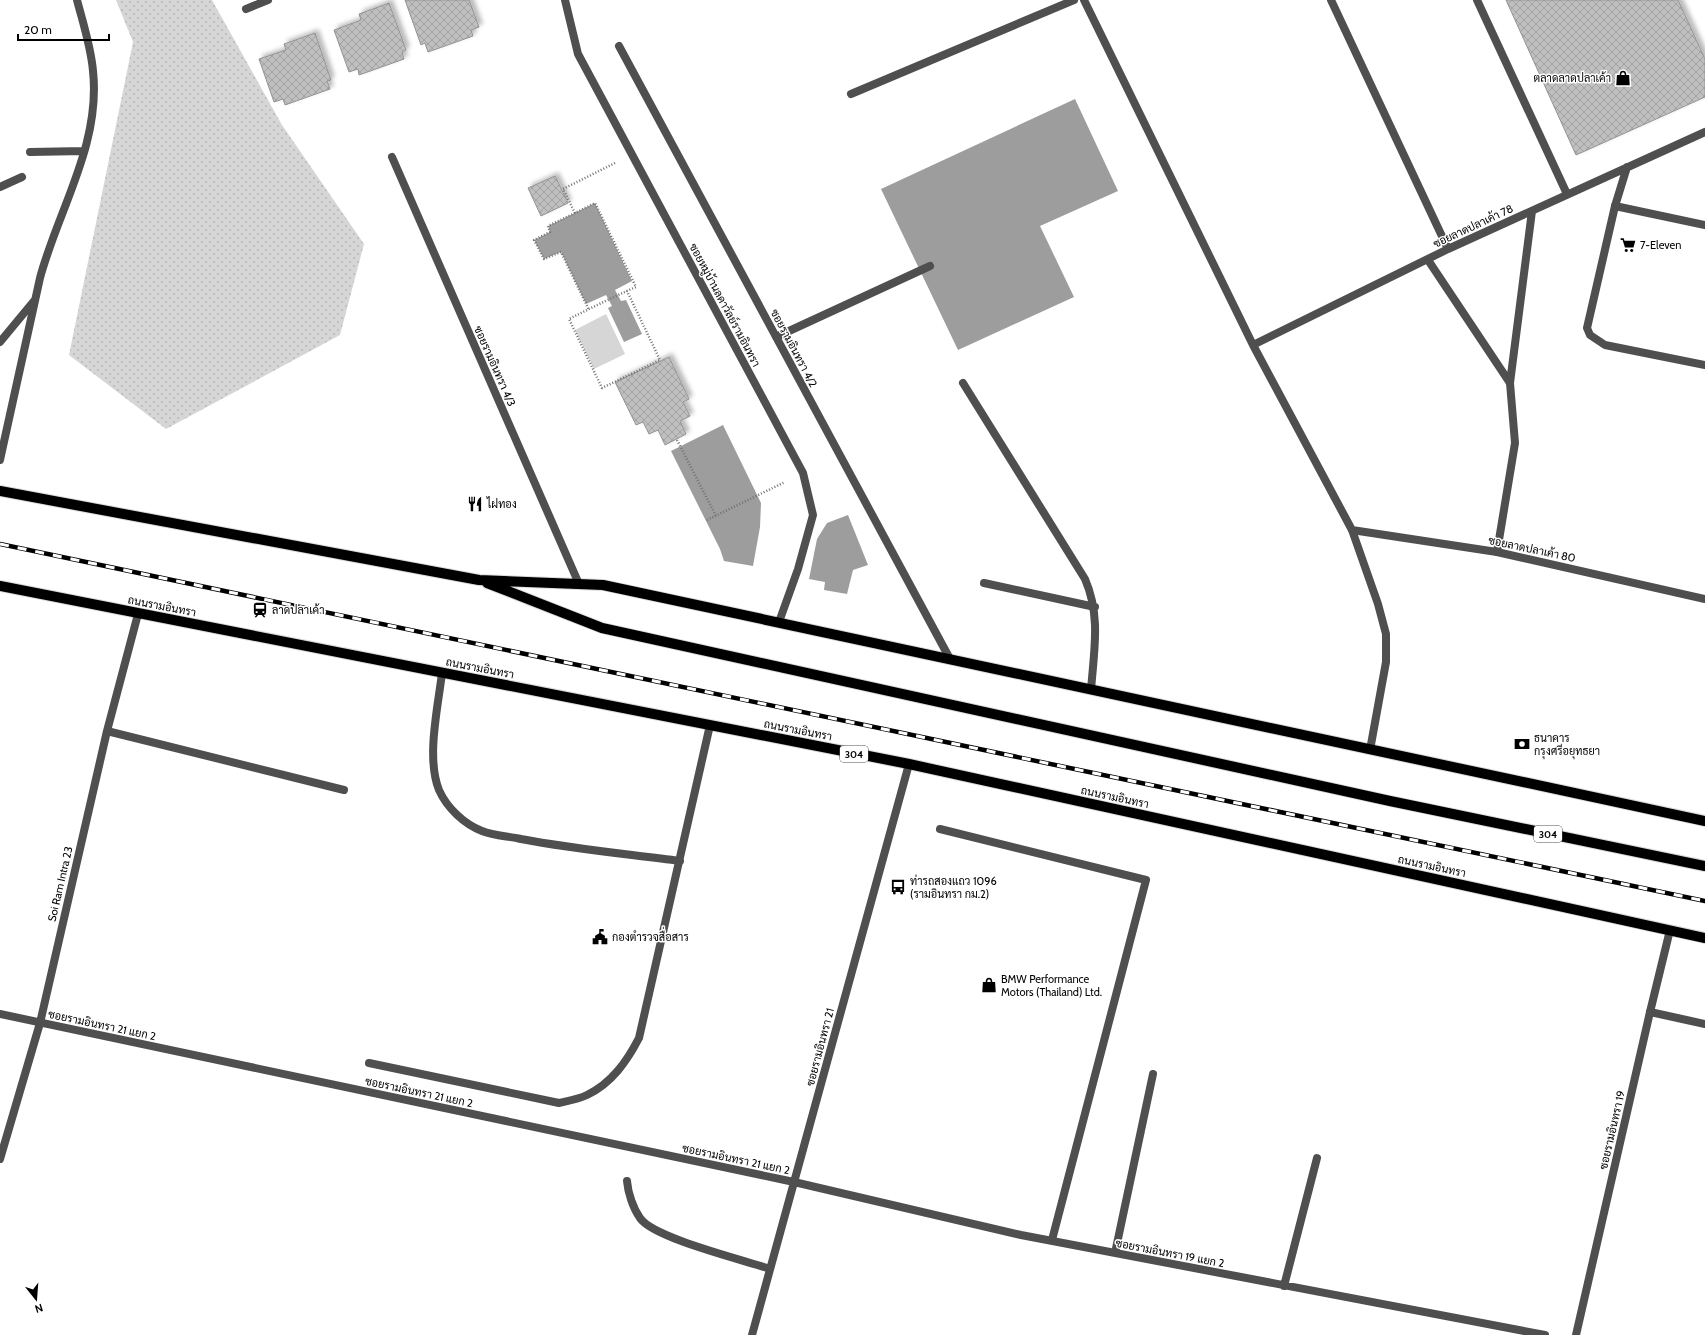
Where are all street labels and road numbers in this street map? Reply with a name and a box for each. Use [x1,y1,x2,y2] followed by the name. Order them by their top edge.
[1431,201,1515,251] street label: ซอยลาดปลาเค้า 78
[686,240,764,370] street label: ซอยหมู่บ้านลดาวัลย์รามอินทรา
[768,307,821,390] street label: ซอยรามอินทรา 4/2
[471,324,519,408] street label: ซอยรามอินทรา 4/3
[1487,533,1577,565] street label: ซอยลาดปลาเค้า 80
[127,593,197,619] street label: ถนนรามอินทรา
[445,655,515,681] street label: ถนนรามอินทรา
[763,717,833,743] street label: ถนนรามอินทรา
[840,746,868,762] road number: 304
[1080,783,1150,811] street label: ถนนรามอินทรา
[1534,826,1562,842] road number: 304
[45,845,75,923] street label: Soi Ram Intra 23
[1397,852,1467,880] street label: ถนนรามอินทรา
[803,1006,837,1088] street label: ซอยรามอินทรา 21
[47,1007,157,1043] street label: ซอยรามอินทรา 21 แยก 2
[364,1074,474,1110] street label: ซอยรามอินทรา 21 แยก 2
[1596,1089,1628,1171] street label: ซอยรามอินทรา 19
[681,1141,791,1177] street label: ซอยรามอินทรา 21 แยก 2
[1115,1236,1226,1270] street label: ซอยรามอินทรา 19 แยก 2

